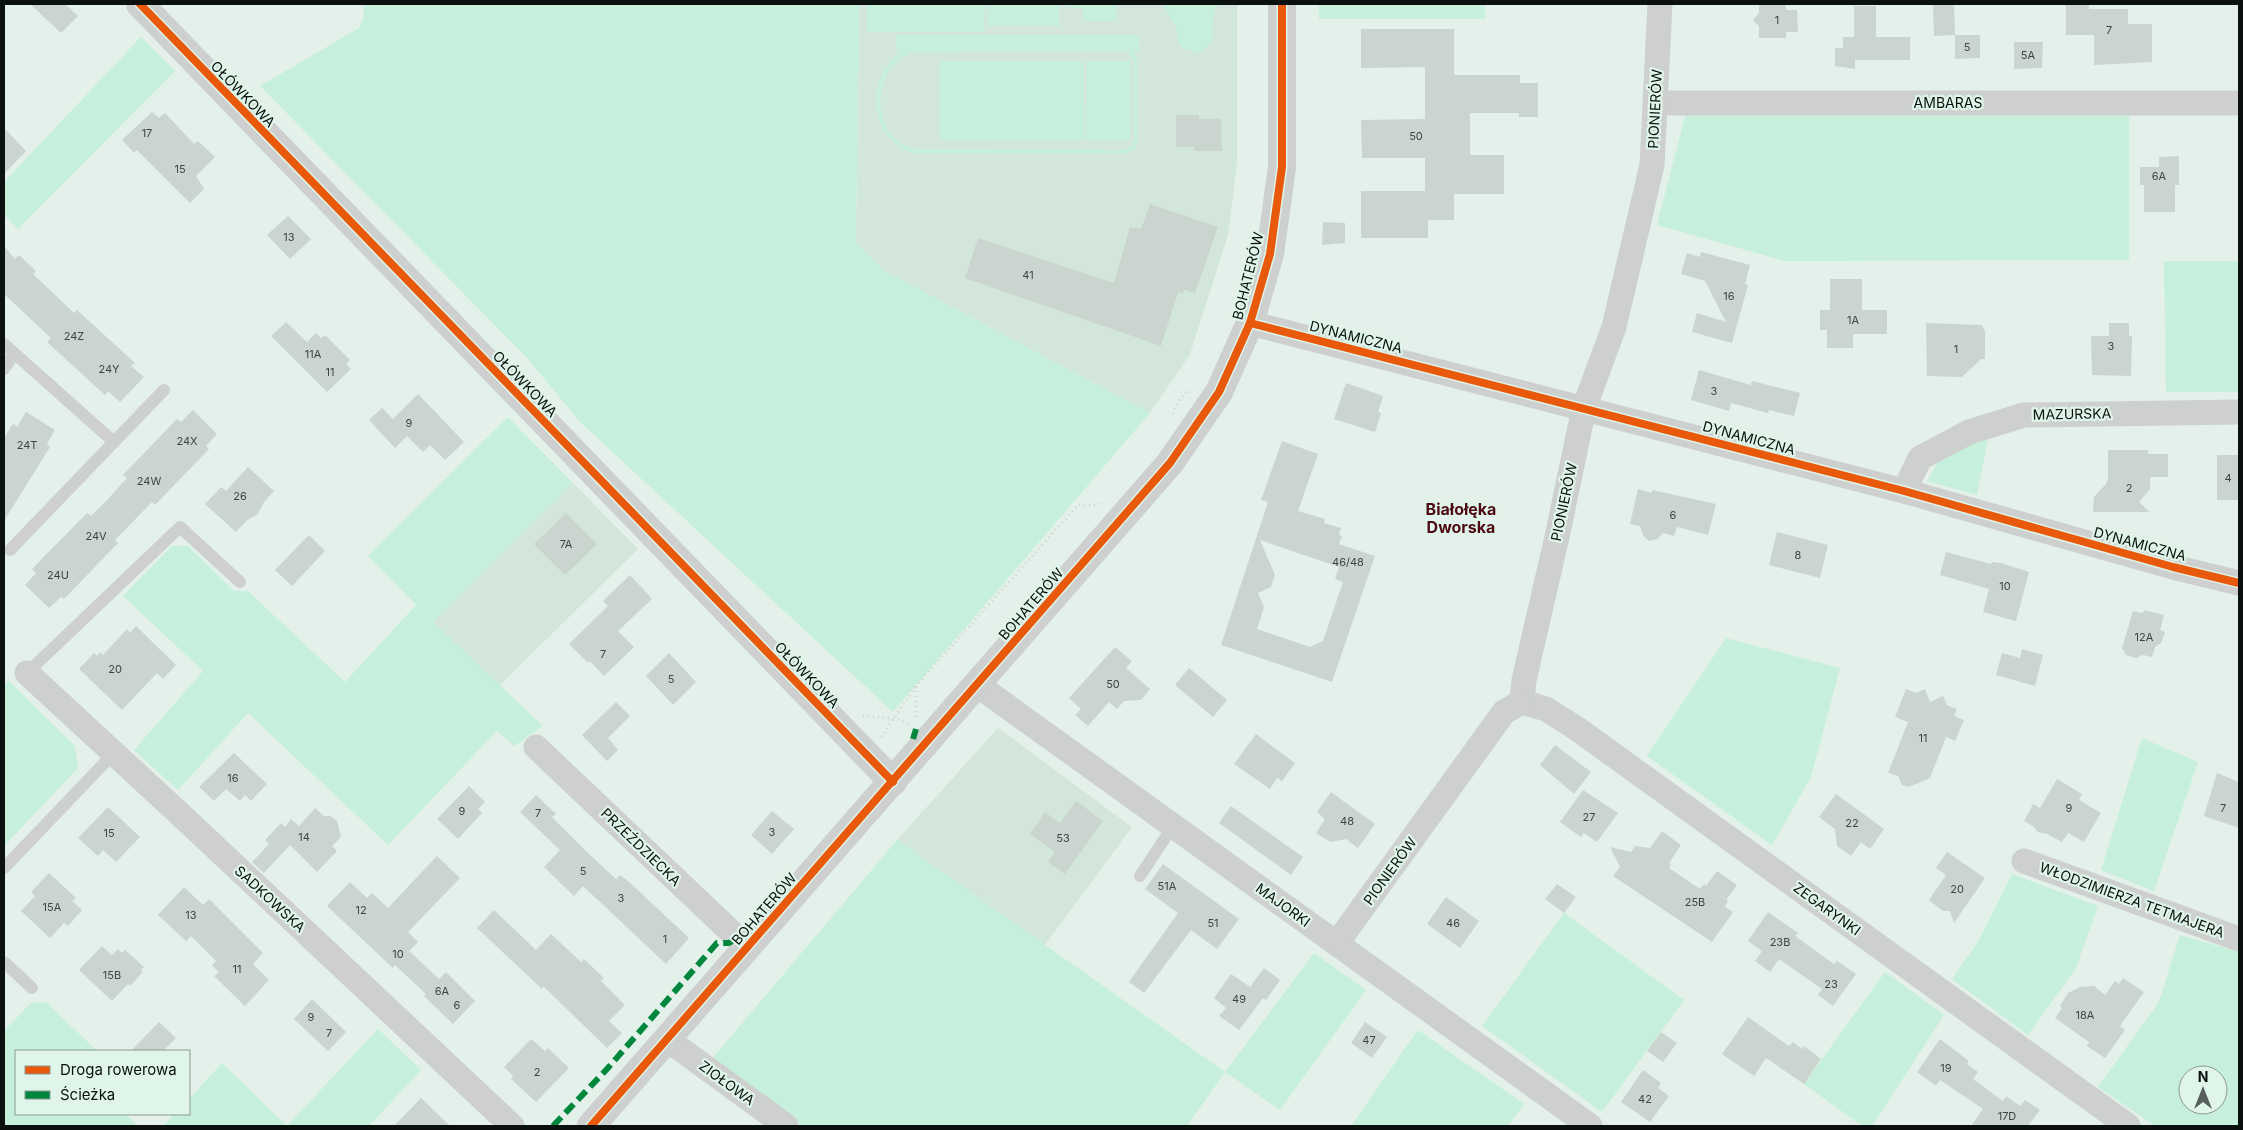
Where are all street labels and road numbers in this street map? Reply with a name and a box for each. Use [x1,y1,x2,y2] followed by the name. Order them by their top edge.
[208,57,279,131] street label: OŁÓWKOWA
[1644,69,1665,149] street label: PIONIERÓW
[1914,94,1982,111] street label: AMBARAS
[1228,230,1267,321] street label: BOHATERÓW
[1308,317,1405,356] street label: DYNAMICZNA
[490,347,561,421] street label: OŁÓWKOWA
[2033,404,2112,423] street label: MAZURSKA
[1701,417,1798,458] street label: DYNAMICZNA
[1547,461,1580,543] street label: PIONIERÓW
[2092,523,2189,564] street label: DYNAMICZNA
[995,564,1067,643] street label: BOHATERÓW
[772,638,843,712] street label: OŁÓWKOWA
[598,804,685,889] street label: PRZEŹDZIECKA
[1359,833,1420,908] street label: PIONIERÓW
[2038,858,2227,941] street label: WŁODZIMIERZA TETMAJERA
[232,862,309,936] street label: SADKOWSKA
[728,869,800,948] street label: BOHATERÓW
[1253,879,1314,930] street label: MAJORKI
[1790,879,1864,939] street label: ZEGARYNKI
[696,1057,759,1109] street label: ZIOŁOWA

